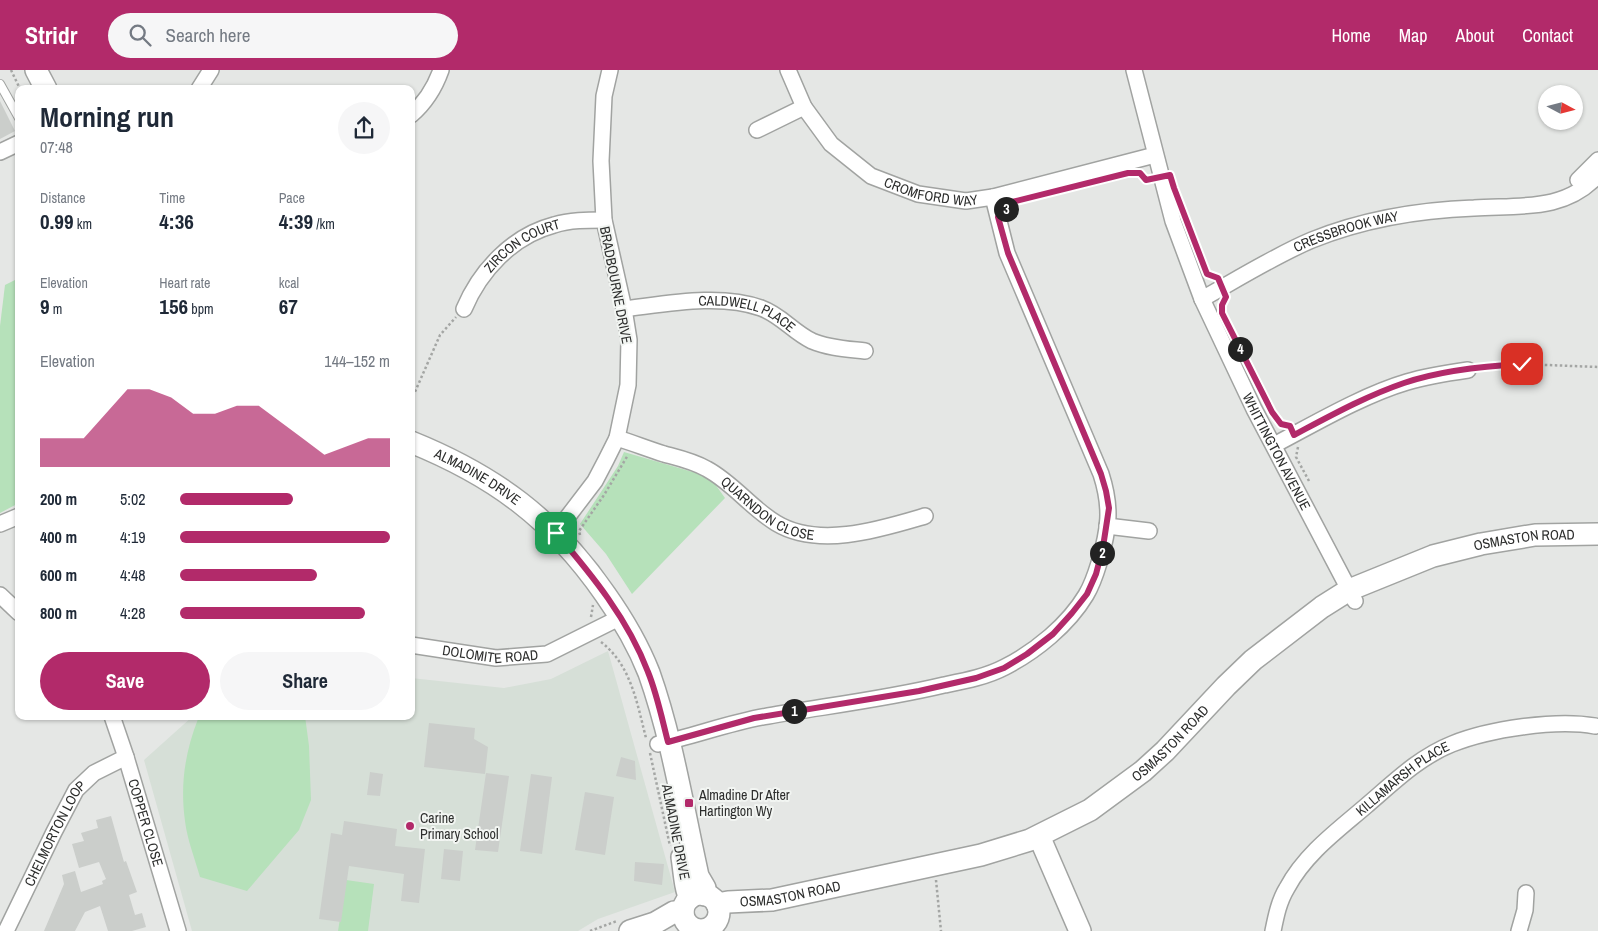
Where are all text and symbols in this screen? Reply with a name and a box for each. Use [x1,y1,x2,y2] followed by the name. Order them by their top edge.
[108,13,458,58] search box
[25,19,78,51] text: Stridr
[126,21,154,49] icon: search
[166,22,250,48] text: Search here
[1331,23,1371,48] text: Home
[1399,23,1428,48] text: Map
[1456,23,1494,48] text: About
[1522,23,1573,48] text: Contact
[1538,85,1582,130] north arrow
[1538,85,1583,130] map controls
[40,98,174,136] text: Morning run
[338,102,390,154] button: share
[40,136,73,158] text: 07:48
[882,173,979,210] street label: CROMFORD WAY
[40,189,85,207] text: Distance
[159,189,185,207] text: Time
[279,189,305,207] text: Pace
[994,196,1018,222] pin: 3
[1003,200,1010,218] text: 3
[40,207,74,236] text: 0.99
[159,207,194,236] text: 4:36
[279,207,313,236] text: 4:39
[1290,207,1400,256] street label: CRESSBROOK WAY
[74,215,92,233] text: km
[313,215,335,233] text: /km
[480,215,562,276] street label: ZIRCON COURT
[596,225,636,345] street label: BRADBOURNE DRIVE
[40,274,88,292] text: Elevation
[159,274,210,292] text: Heart rate
[279,274,299,292] text: kcal
[698,291,799,336] street label: CALDWELL PLACE
[40,292,50,321] text: 9
[159,292,188,321] text: 156
[279,292,298,321] text: 67
[50,300,62,318] text: m
[188,300,214,318] text: bpm
[1228,336,1252,362] pin: 4
[1237,340,1244,358] text: 4
[1501,343,1543,385] pin
[40,350,95,372] text: Elevation
[324,350,390,372] text: 144–152 m
[1508,350,1536,378] icon: check
[1239,390,1315,513] street label: WHITTINGTON AVENUE
[431,444,524,509] street label: ALMADINE DRIVE
[717,472,815,544] street label: QUARNDON CLOSE
[40,488,77,510] text: 200 m
[120,488,146,510] text: 5:02
[535,512,577,554] pin
[542,519,570,547] icon: arrive
[1472,525,1575,555] street label: OSMASTON ROAD
[40,526,77,548] text: 400 m
[120,526,146,548] text: 4:19
[1090,540,1114,566] pin: 2
[1099,544,1106,562] text: 2
[40,564,77,586] text: 600 m
[120,564,146,586] text: 4:48
[40,602,77,624] text: 800 m
[120,602,146,624] text: 4:28
[441,641,539,667] street label: DOLOMITE ROAD
[40,652,210,710] button: Save
[220,652,390,710] button: Share
[782,698,806,724] pin: 1
[1128,701,1213,785] street label: OSMASTON ROAD
[791,702,798,720] text: 1
[1352,737,1452,820] street label: KILLAMARSH PLACE
[20,777,90,889] street label: CHELMORTON LOOP
[124,777,167,869] street label: COPPER CLOSE
[658,782,694,881] street label: ALMADINE DRIVE
[698,786,790,820] place label: Almadine Dr After Hartington Wy
[683,797,695,809] marker: Almadine Dr After Hartington Wy
[420,809,498,843] place label: Carine Primary School
[404,820,416,832] marker: Carine Primary School
[739,877,842,910] street label: OSMASTON ROAD

